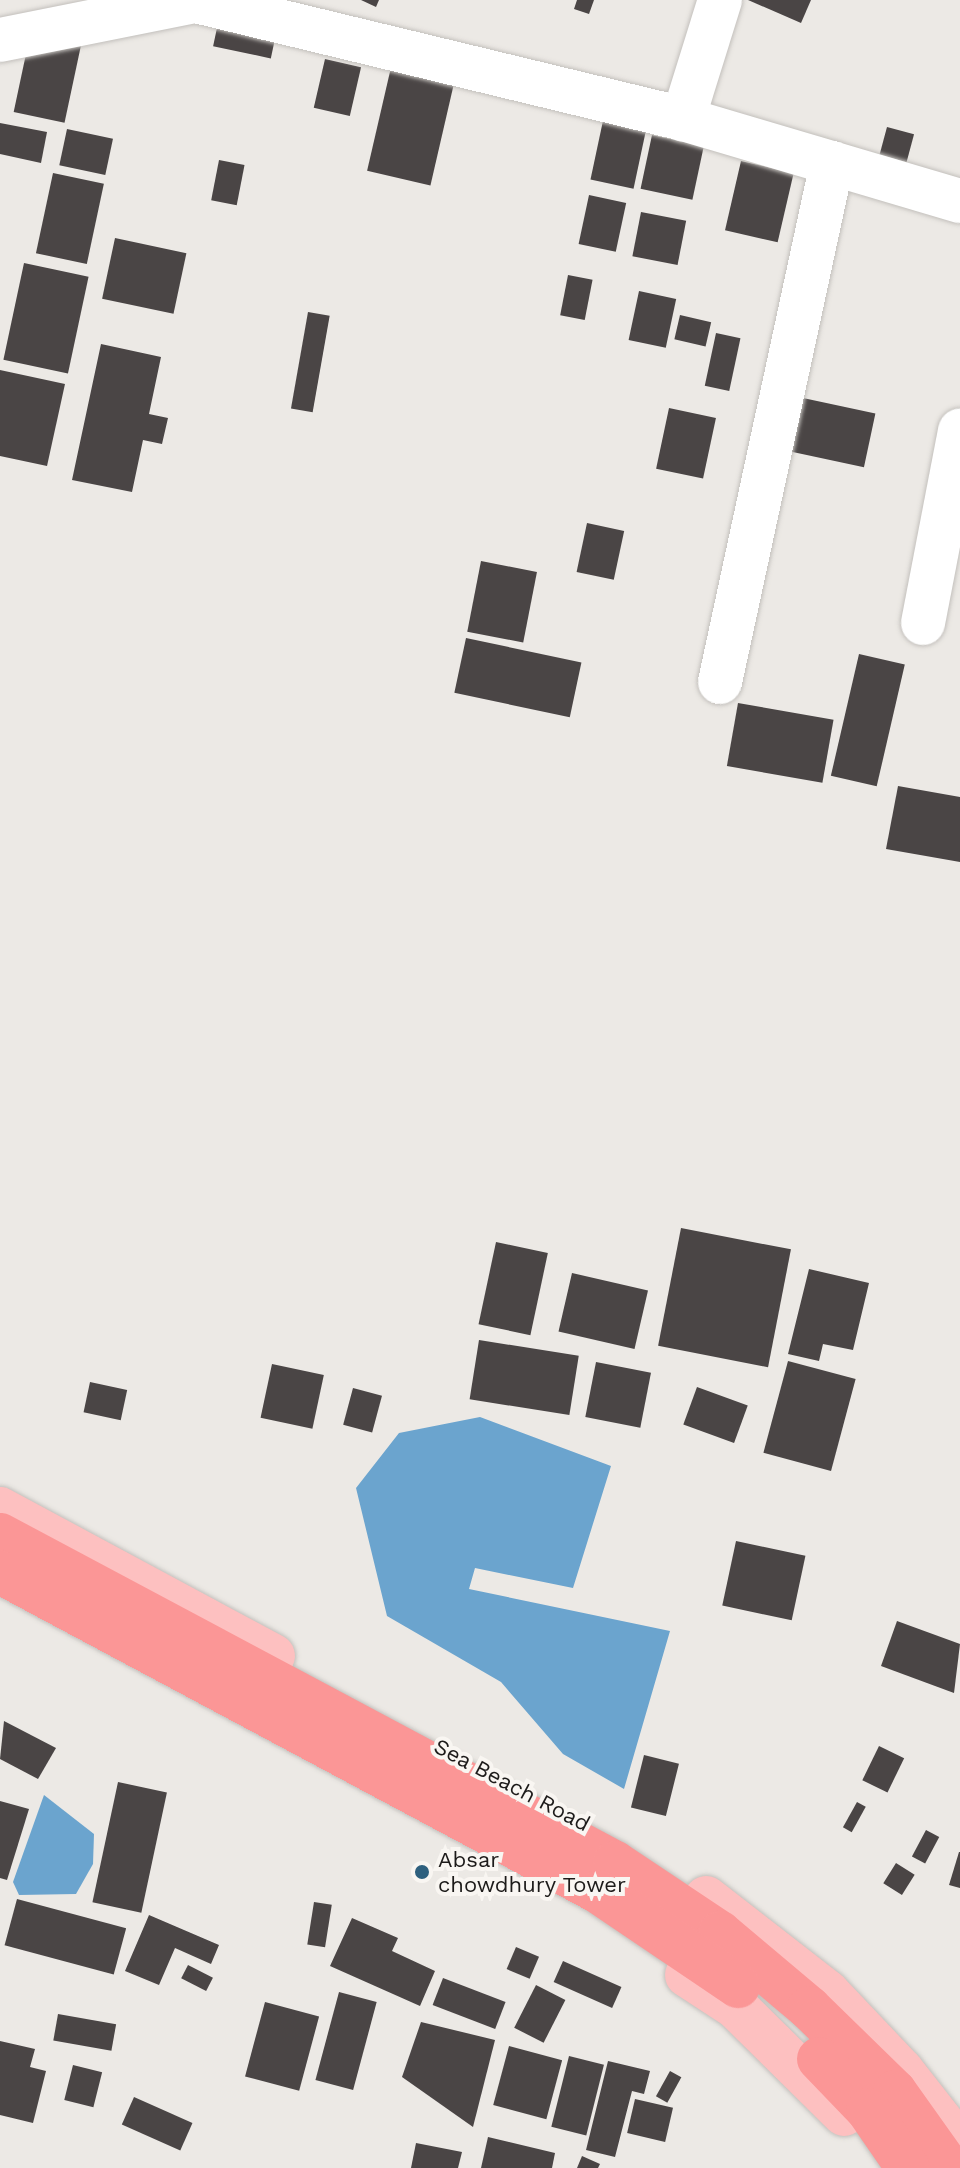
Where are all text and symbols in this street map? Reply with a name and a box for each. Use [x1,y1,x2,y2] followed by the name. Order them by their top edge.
[429,1733,595,1837] street label: Sea Beach Road
[438,1846,627,1898] place label: Absar chowdhury Tower
[413,1863,431,1881] marker: Absar chowdhury Tower

